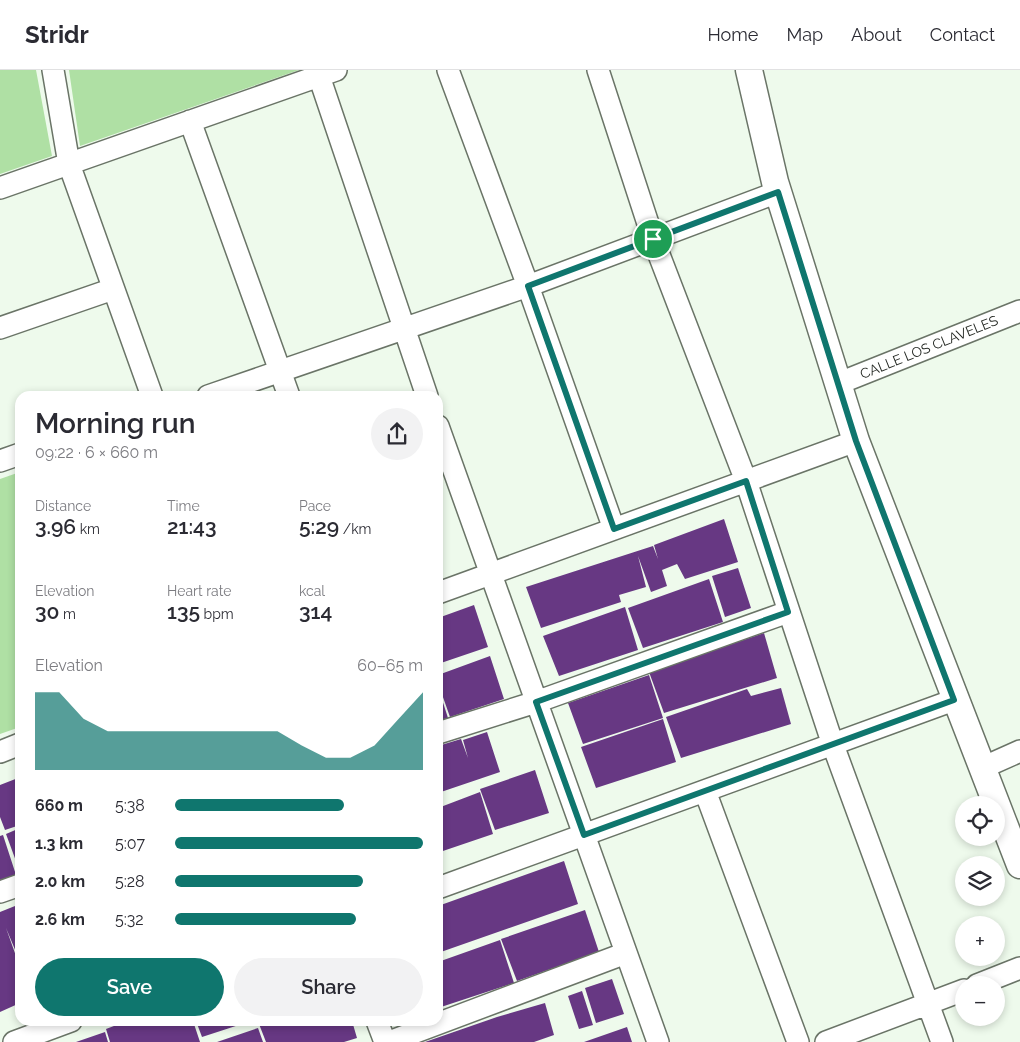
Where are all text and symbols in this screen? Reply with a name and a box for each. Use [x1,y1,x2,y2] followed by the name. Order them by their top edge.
[25,20,89,49] text: Stridr
[707,24,758,45] text: Home
[786,24,823,45] text: Map
[851,24,902,45] text: About
[930,24,995,45] text: Contact
[632,218,674,260] pin
[639,225,667,253] icon: arrive
[858,312,1001,382] street label: CALLE LOS CLAVELES
[35,407,195,440] text: Morning run
[371,408,423,460] button: share
[35,443,158,462] text: 09:22 · 6 × 660 m
[35,498,91,514] text: Distance
[167,498,200,514] text: Time
[299,498,331,514] text: Pace
[35,514,76,539] text: 3.96
[167,514,216,539] text: 21:43
[299,514,339,539] text: 5:29
[76,521,100,537] text: km
[339,521,371,537] text: /km
[35,583,94,599] text: Elevation
[167,583,231,599] text: Heart rate
[299,583,325,599] text: kcal
[35,599,59,624] text: 30
[167,599,200,624] text: 135
[299,599,332,624] text: 314
[59,606,76,622] text: m
[200,606,234,622] text: bpm
[35,656,103,675] text: Elevation
[357,656,423,675] text: 60–65 m
[35,796,83,815] text: 660 m
[115,796,145,815] text: 5:38
[955,796,1005,1026] map controls
[955,796,1005,846] button: locate
[35,834,83,853] text: 1.3 km
[115,834,145,853] text: 5:07
[955,856,1005,906] button: layers
[35,872,85,891] text: 2.0 km
[115,872,145,891] text: 5:28
[35,910,85,929] text: 2.6 km
[115,910,144,929] text: 5:32
[955,916,1005,966] button: +
[35,958,224,1016] button: Save
[234,958,423,1016] button: Share
[955,976,1005,1026] button: −

